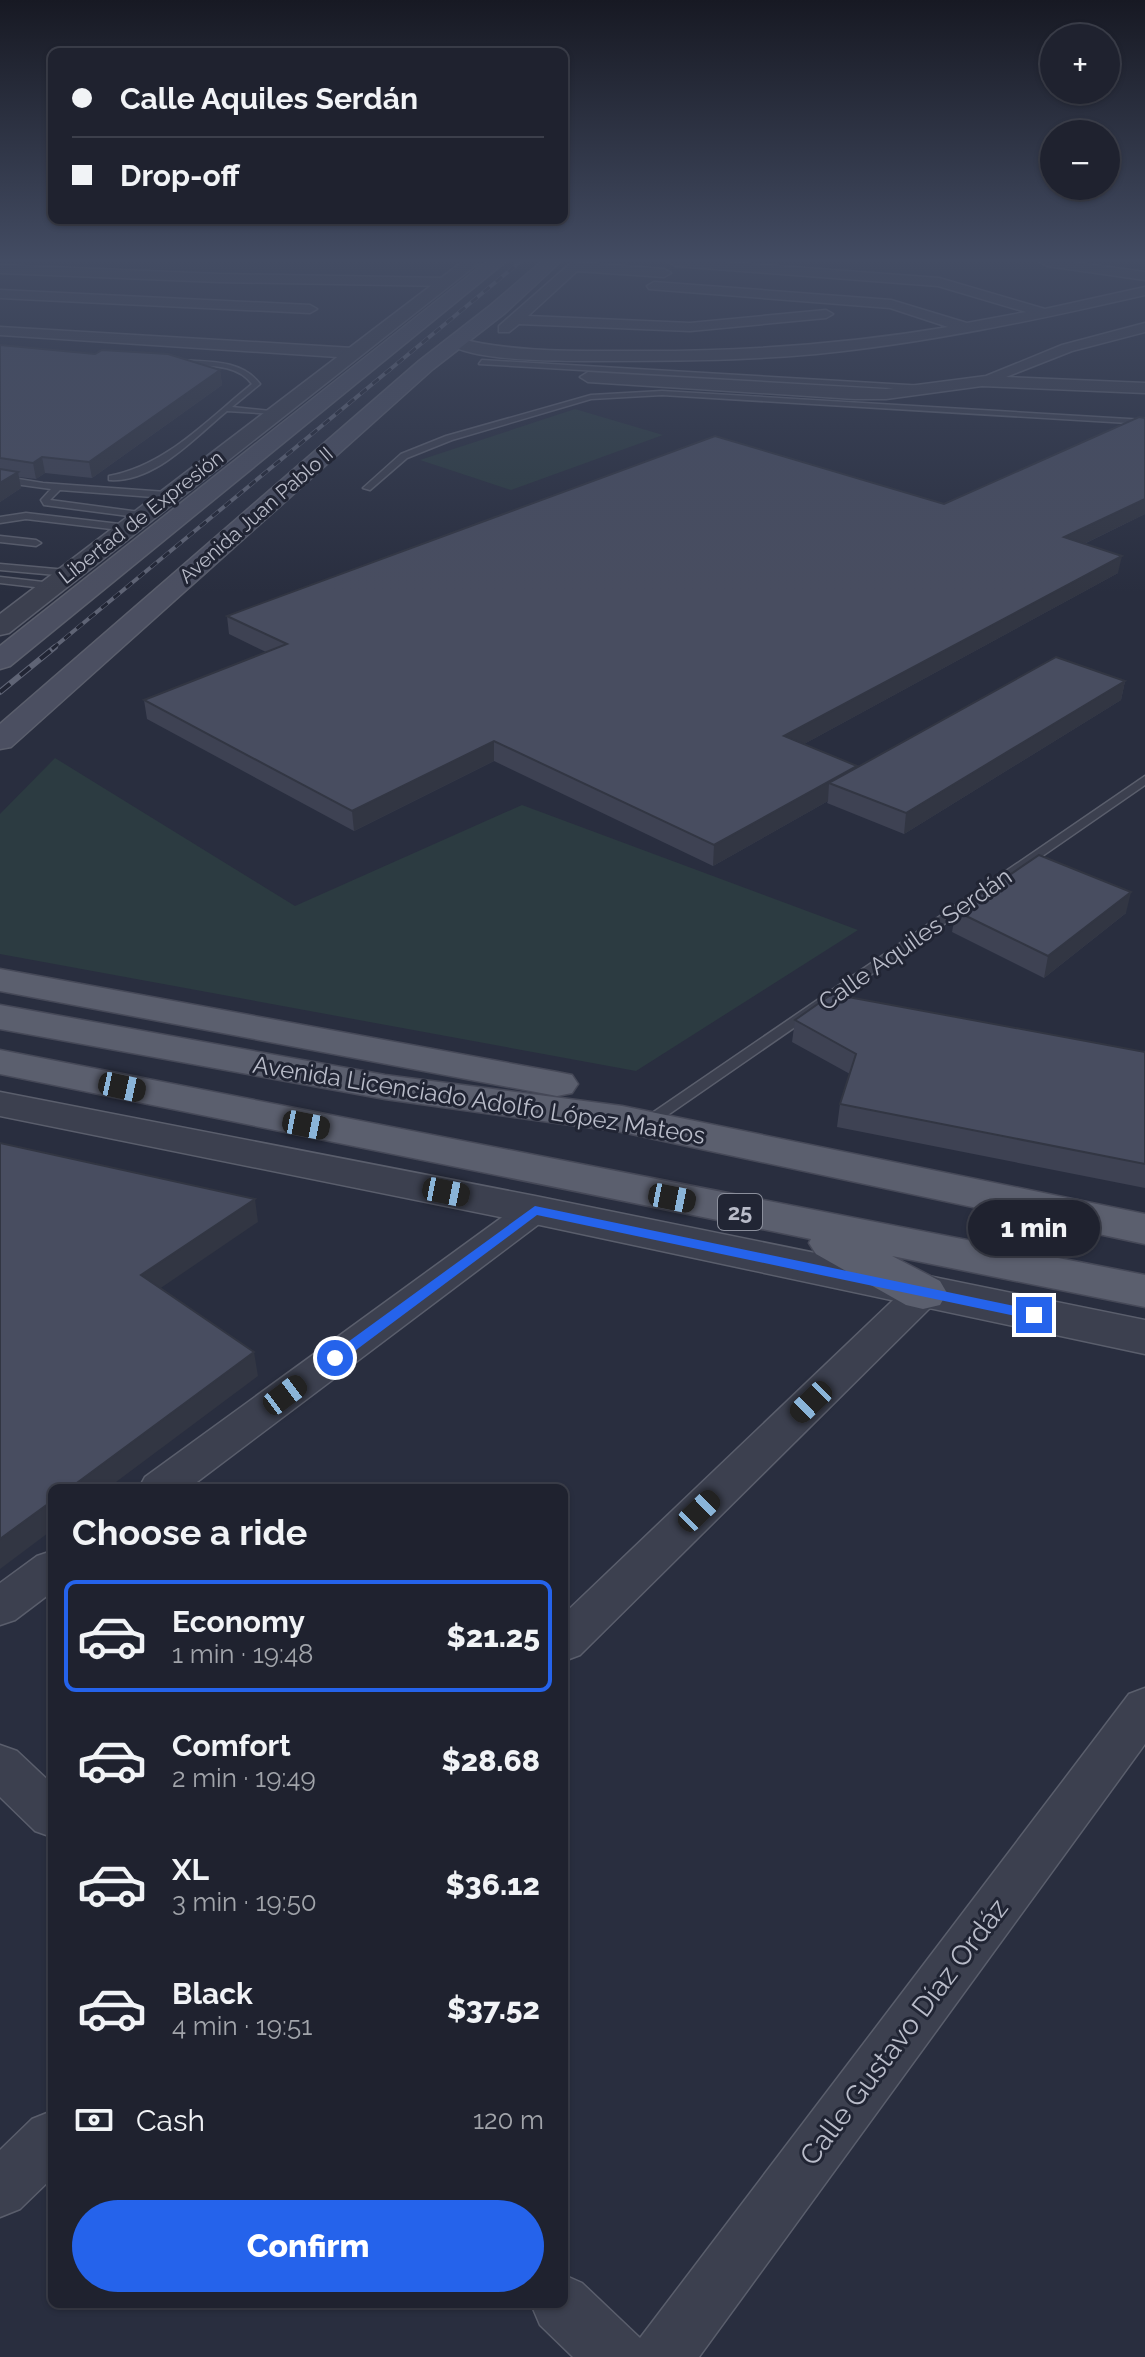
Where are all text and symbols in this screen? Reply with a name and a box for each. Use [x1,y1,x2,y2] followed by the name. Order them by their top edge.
[1040,24,1120,200] map controls
[1040,24,1120,104] button: +
[120,81,418,116] text: Calle Aquiles Serdán
[1040,120,1120,200] button: −
[120,158,240,193] text: Drop-off
[174,442,338,588] street label: Avenida Juan Pablo II
[54,445,228,589] street label: Libertad de Expresión
[813,861,1017,1017] street label: Calle Aquiles Serdán
[251,1050,707,1150] street label: Avenida Licenciado Adolfo López Mateos
[96,1070,148,1104] car
[280,1109,332,1141] car
[420,1176,472,1208] car
[646,1182,698,1214] car
[718,1194,762,1230] road number: 25
[968,1199,1100,1255] callout: 1 min
[1001,1213,1067,1243] text: 1 min
[1016,1297,1052,1333] route end
[317,1340,353,1376] route start
[259,1371,311,1419] car
[785,1377,837,1427] car
[673,1486,725,1536] car
[72,1511,307,1553] text: Choose a ride
[76,1600,148,1672] icon: car
[172,1604,305,1639] text: Economy
[447,1619,540,1654] text: $21.25
[172,1639,314,1669] text: 1 min · 19:48
[76,1724,148,1796] icon: car
[172,1728,291,1763] text: Comfort
[442,1743,540,1778] text: $28.68
[172,1763,316,1793] text: 2 min · 19:49
[76,1848,148,1920] icon: car
[172,1852,209,1887] text: XL
[446,1867,540,1902] text: $36.12
[172,1887,317,1917] text: 3 min · 19:50
[793,1892,1015,2172] street label: Calle Gustavo Díaz Ordáz
[76,1972,148,2044] icon: car
[172,1976,253,2011] text: Black
[447,1991,540,2026] text: $37.52
[172,2011,312,2041] text: 4 min · 19:51
[72,2098,116,2142] icon: cash
[136,2103,205,2138] text: Cash
[473,2105,544,2135] text: 120 m
[72,2200,544,2292] button: Confirm

